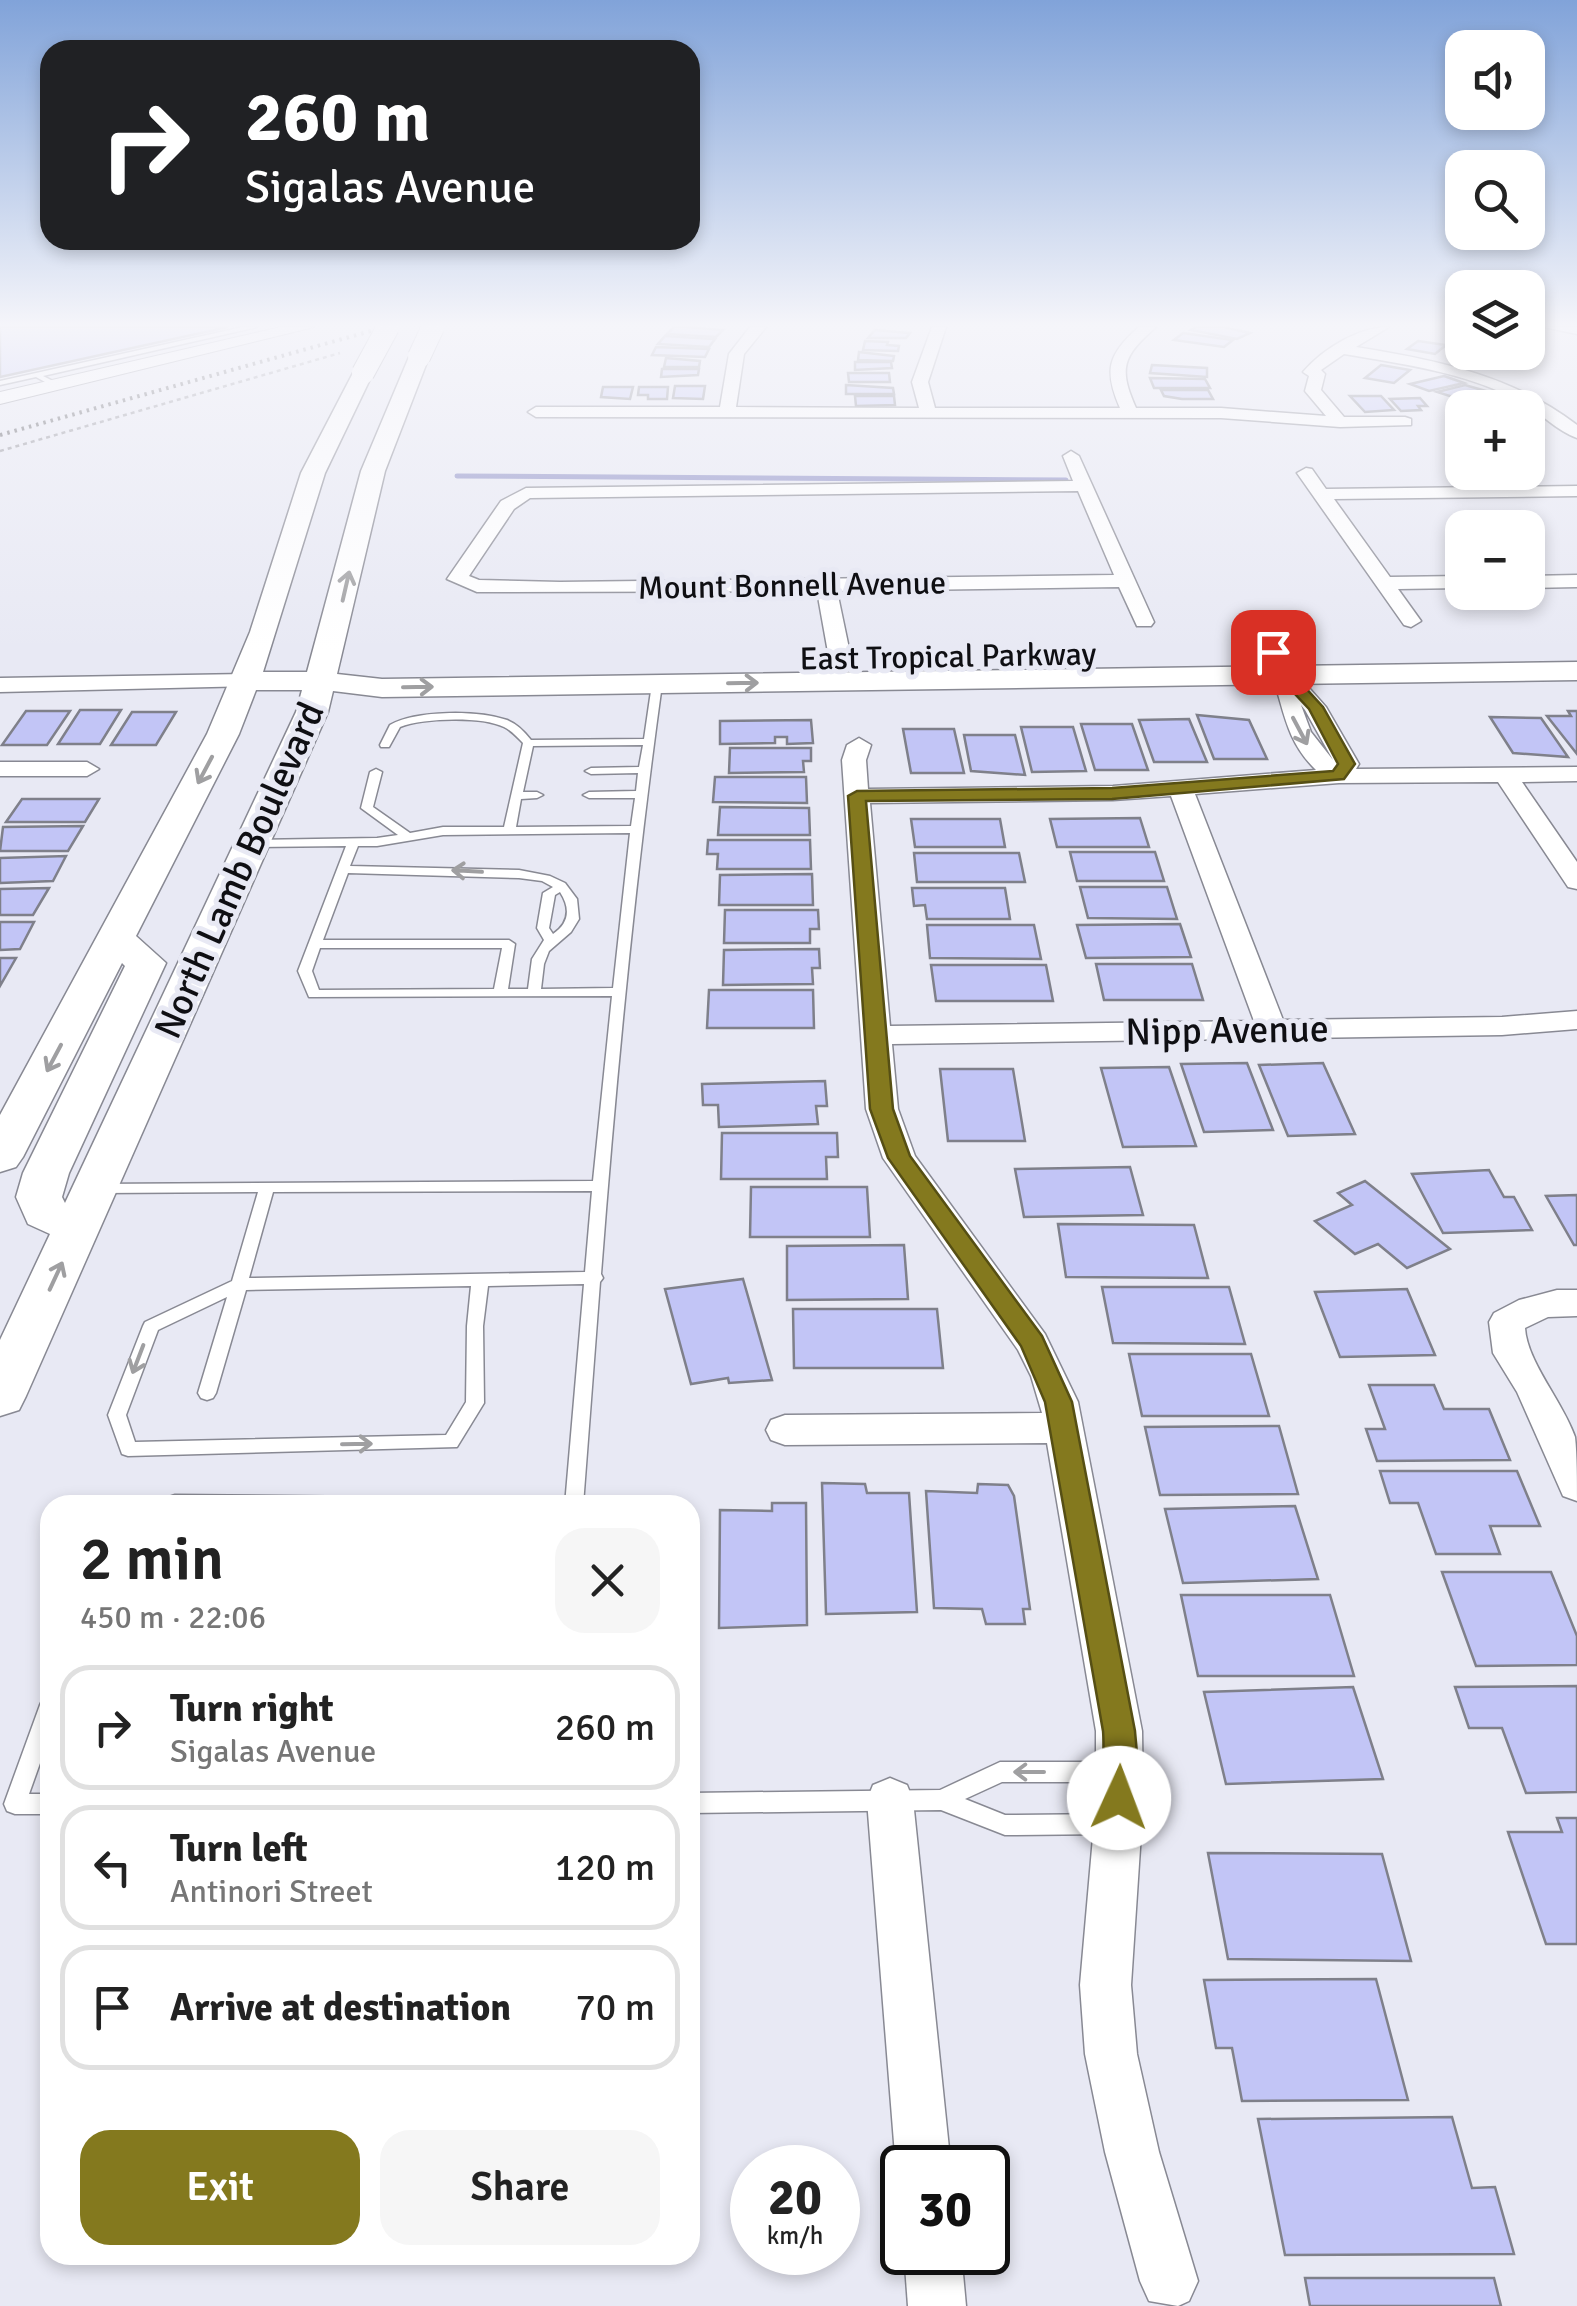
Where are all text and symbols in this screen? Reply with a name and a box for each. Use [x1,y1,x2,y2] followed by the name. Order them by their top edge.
[1445,30,1545,610] map controls
[1445,30,1545,130] button: sound
[245,74,430,160] text: 260 m
[80,80,210,210] icon: right
[1445,150,1545,250] button: search
[245,160,535,215] text: Sigalas Avenue
[1445,270,1545,370] button: layers
[1445,390,1545,490] button: +
[1445,510,1545,610] button: −
[638,563,946,608] street label: Mount Bonnell Avenue
[338,571,356,603] one-way arrow
[1231,610,1316,695] pin
[1246,625,1301,680] icon: arrive
[799,634,1097,679] street label: East Tropical Parkway
[726,674,758,692] one-way arrow
[401,678,433,697] one-way arrow
[144,695,335,1046] street label: North Lamb Boulevard
[1291,716,1311,746] one-way arrow
[195,754,214,784] one-way arrow
[452,862,484,881] one-way arrow
[1125,1005,1329,1056] street label: Nipp Avenue
[44,1042,63,1072] one-way arrow
[47,1262,66,1292] one-way arrow
[128,1342,146,1373] one-way arrow
[340,1434,372,1453] one-way arrow
[80,1523,224,1597] text: 2 min
[555,1528,660,1633] button: close
[80,1598,266,1637] text: 450 m · 22:06
[170,1685,334,1732] text: Turn right
[85,1700,140,1755] icon: right
[555,1704,655,1751] text: 260 m
[170,1732,376,1771] text: Sigalas Avenue
[1067,1746,1171,1850] position arrow
[1013,1762,1046,1782] one-way arrow
[170,1825,308,1872] text: Turn left
[85,1840,140,1895] icon: left
[555,1844,655,1891] text: 120 m
[170,1872,373,1911] text: Antinori Street
[85,1980,140,2035] icon: arrive
[170,1984,511,2031] text: Arrive at destination
[575,1984,655,2031] text: 70 m
[80,2130,360,2245] button: Exit
[380,2130,660,2245] button: Share
[880,2145,1010,2275] speed limit sign: 30
[768,2167,822,2229] text: 20
[767,2220,823,2251] text: km/h

